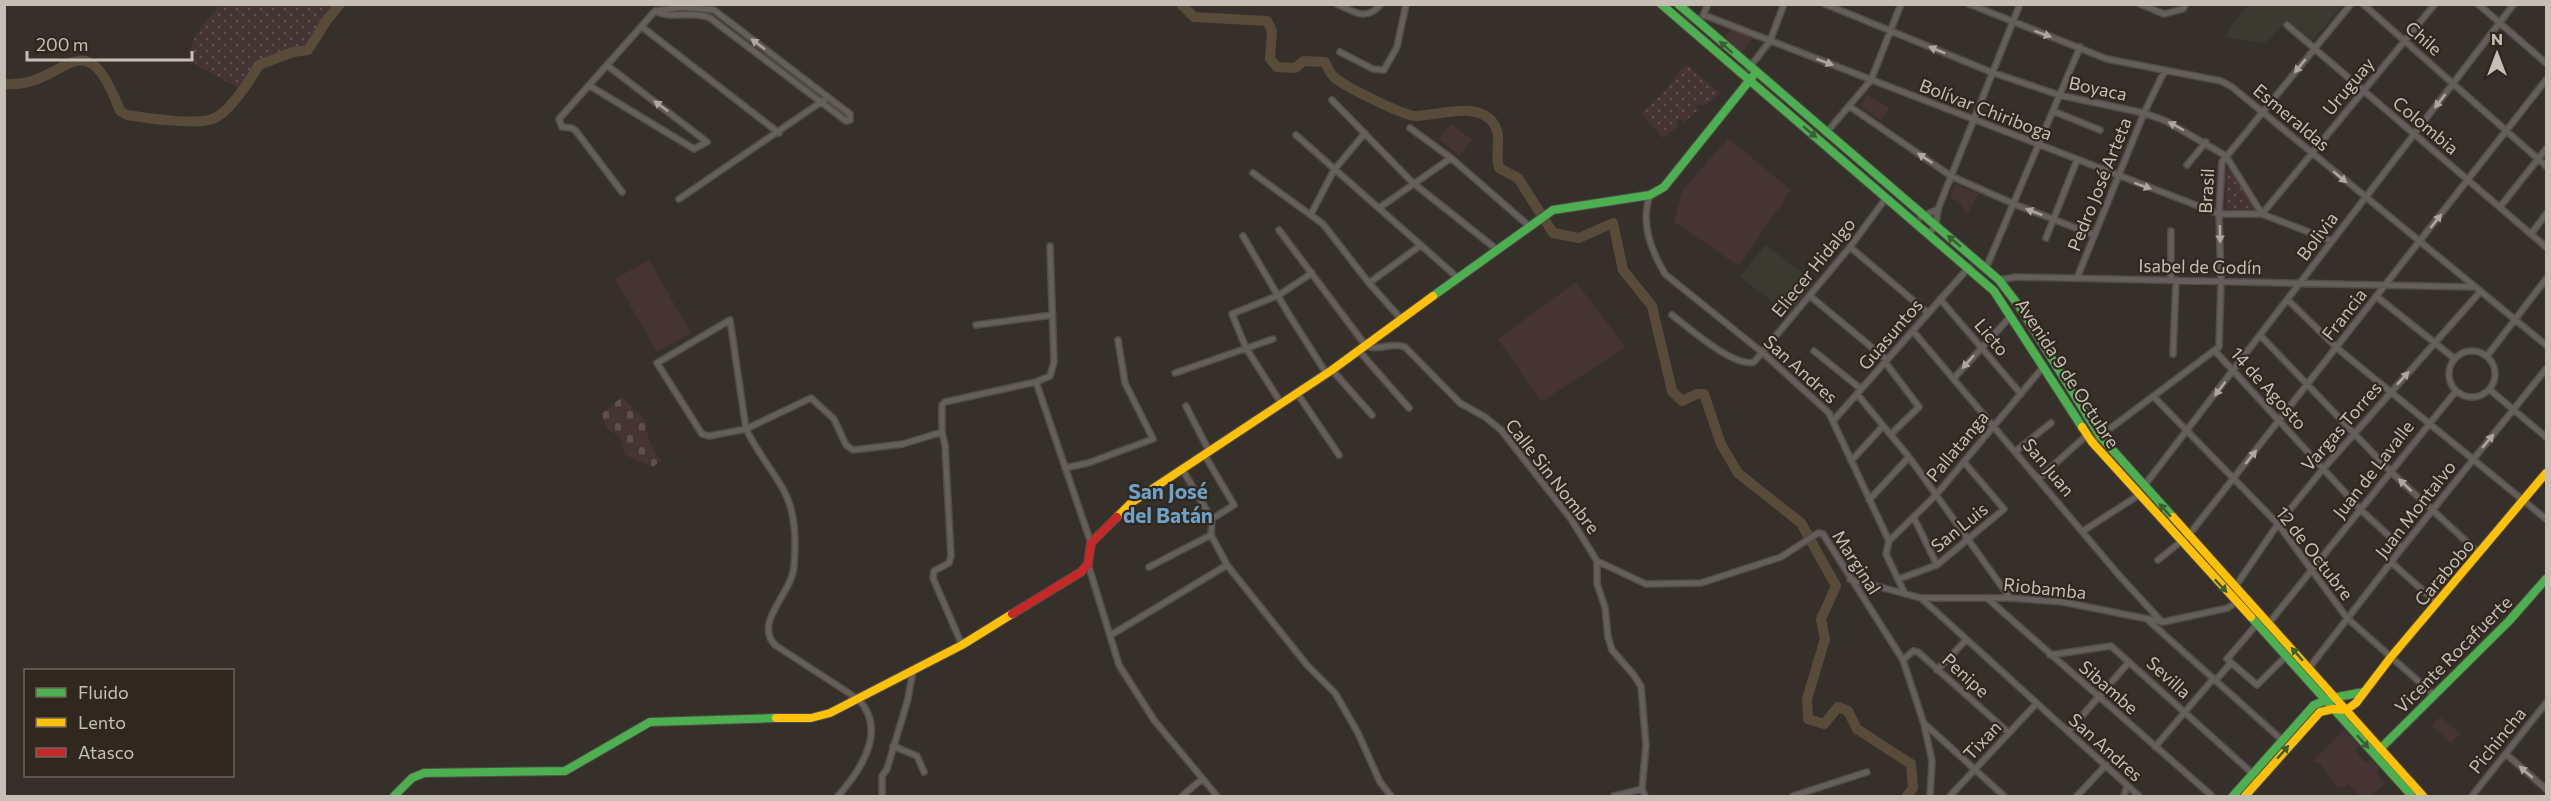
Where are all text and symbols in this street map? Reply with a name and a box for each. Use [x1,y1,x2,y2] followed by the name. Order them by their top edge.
[2401,16,2447,60] street label: Chile
[27,24,192,62] scale bar
[2467,24,2527,84] north arrow
[2035,29,2053,39] one-way arrow
[2491,29,2503,48] text: N
[36,33,89,55] text: 200 m
[750,38,766,50] one-way arrow
[1719,41,1734,54] one-way arrow
[1928,45,1946,54] one-way arrow
[2317,53,2379,119] street label: Uruguay
[1816,57,1834,67] one-way arrow
[2294,58,2307,74] one-way arrow
[2067,71,2129,105] street label: Boyaca
[1917,74,2055,144] street label: Bolívar Chiriboga
[2249,79,2335,155] street label: Esmeraldas
[2389,91,2463,159] street label: Colombia
[2434,93,2447,109] one-way arrow
[654,100,670,112] one-way arrow
[2062,114,2136,254] street label: Pedro José Arteta
[2167,121,2184,131] one-way arrow
[1802,125,1817,138] one-way arrow
[1918,152,1934,164] one-way arrow
[2194,168,2218,214] street label: Brasil
[2332,170,2347,183] one-way arrow
[2135,181,2153,191] one-way arrow
[2025,207,2043,217] one-way arrow
[2292,207,2342,265] street label: Bolivia
[1766,213,1860,321] street label: Eliecer Hidalgo
[2429,213,2442,229] one-way arrow
[2215,224,2225,243] one-way arrow
[1946,235,1962,248] one-way arrow
[2138,254,2262,278] street label: Isabel de Godín
[2317,284,2371,344] street label: Francia
[1853,294,1927,374] street label: Guasuntos
[2011,294,2125,452] street label: Avenida 9 de Octubre
[1970,314,2014,360] street label: Licto
[1760,330,1842,408] street label: San Andres
[2226,342,2312,434] street label: 14 de Agosto
[1962,355,1976,369] one-way arrow
[2396,371,2409,386] one-way arrow
[2296,377,2386,475] street label: Vargas Torres
[2214,381,2226,397] one-way arrow
[1921,406,1993,486] street label: Pallatanga
[1501,414,1605,538] street label: Calle Sin Nombre
[2328,416,2418,522] street label: Juan de Lavalle
[2481,433,2493,448] one-way arrow
[2018,434,2080,500] street label: San Juan
[2244,449,2257,465] one-way arrow
[2370,456,2460,562] street label: Juan Montalvo
[1123,478,1213,527] district label: San José del Batán
[2398,479,2413,492] one-way arrow
[1926,497,1992,557] street label: San Luis
[2272,502,2358,604] street label: 12 de Octubre
[2159,503,2172,518] one-way arrow
[1828,526,1886,598] street label: Marginal
[2410,534,2478,610] street label: Carabobo
[2002,573,2088,603] street label: Riobamba
[2214,579,2228,593] one-way arrow
[2390,591,2516,717] street label: Vicente Rocafuerte
[2291,647,2304,662] one-way arrow
[1938,648,1994,702] street label: Penipe
[2142,651,2196,703] street label: Sevilla
[2075,655,2143,719] street label: Sibambe
[24,669,234,777] legend
[78,681,129,703] text: Fluido
[2464,702,2530,778] street label: Pichincha
[2065,708,2147,786] street label: San Andres
[78,711,126,733] text: Lento
[1958,716,2006,764] street label: Tixan
[2356,735,2370,750] one-way arrow
[78,741,134,763] text: Atasco
[2276,745,2290,760] one-way arrow
[2519,766,2534,779] one-way arrow

